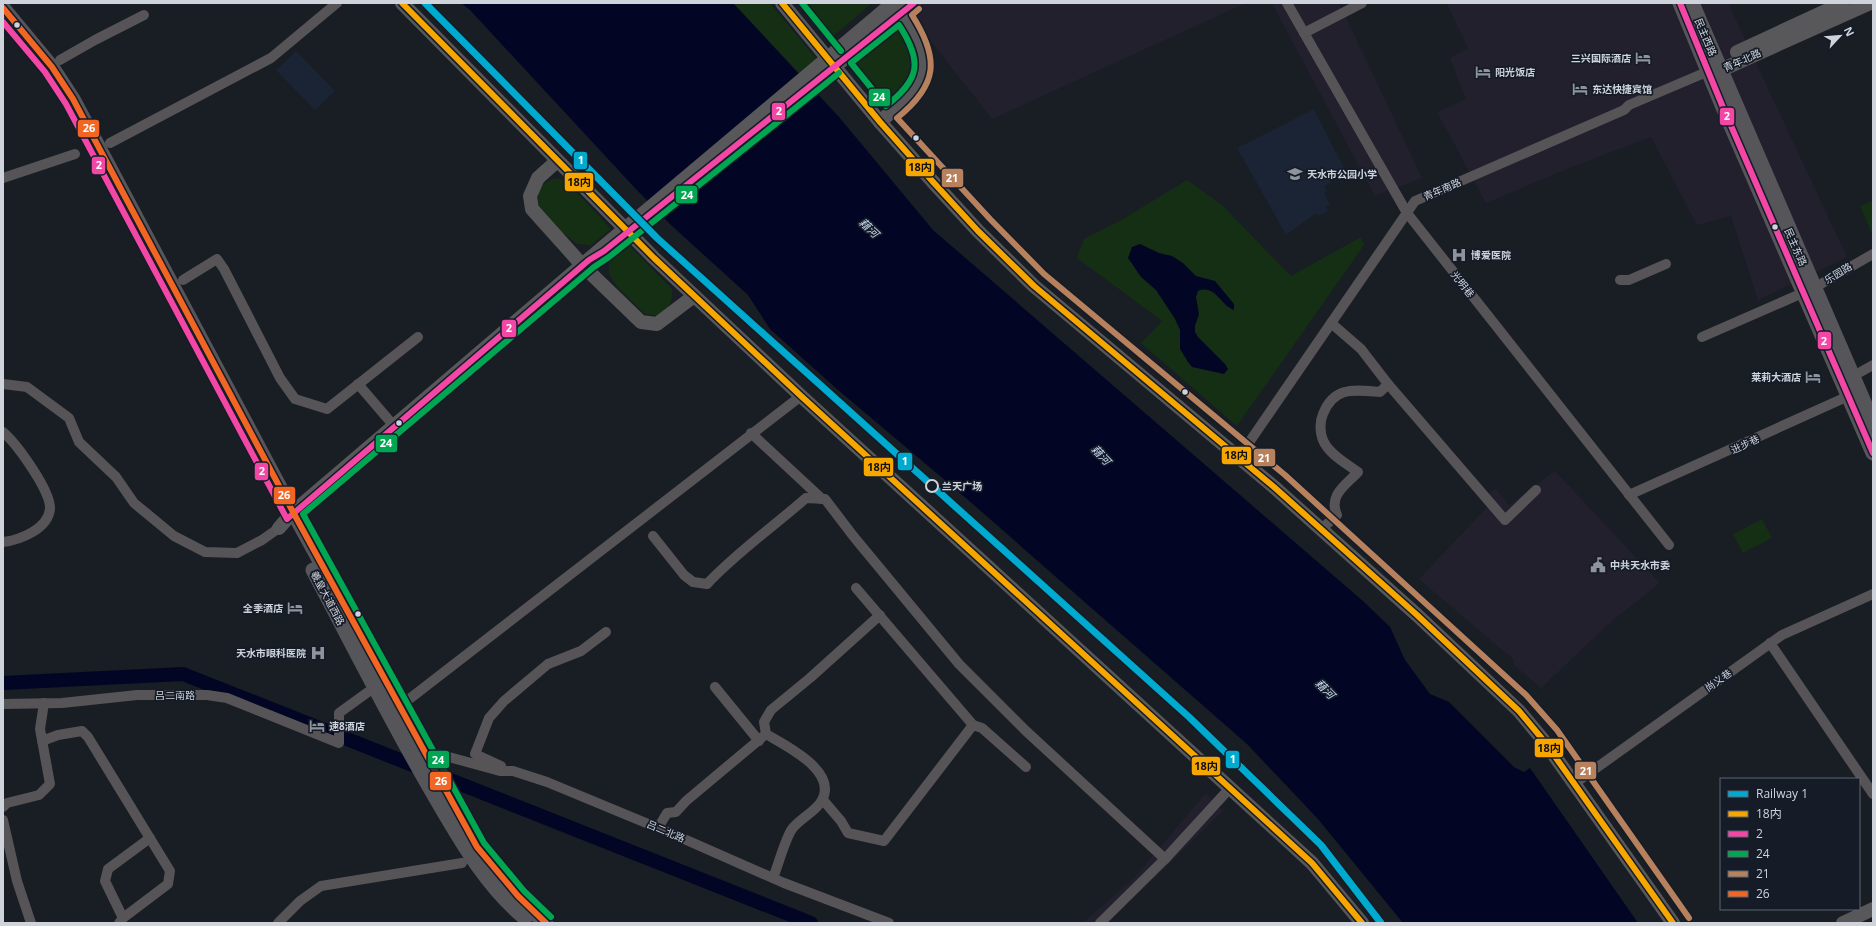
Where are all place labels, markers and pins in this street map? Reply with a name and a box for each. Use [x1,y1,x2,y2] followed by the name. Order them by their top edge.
[12,20,22,30] unlabelled marker
[1634,49,1652,67] hotel icon: 三兴国际酒店
[1571,51,1631,65] place label: 三兴国际酒店
[1474,63,1492,81] hotel icon: 阳光饭店
[1495,65,1535,79] place label: 阳光饭店
[1571,80,1589,98] hotel icon: 东达快捷宾馆
[1592,82,1652,96] place label: 东达快捷宾馆
[911,133,921,143] unlabelled marker
[1286,165,1304,183] school or university icon: 天水市公园小学
[1307,167,1377,181] place label: 天水市公园小学
[1770,222,1780,232] unlabelled marker
[1450,246,1468,264] hospital icon: 博爱医院
[1471,248,1511,262] place label: 博爱医院
[1804,368,1822,386] hotel icon: 莱莉大酒店
[1751,370,1801,384] place label: 莱莉大酒店
[1180,387,1190,397] unlabelled marker
[394,418,404,428] unlabelled marker
[925,479,939,493] marker: 兰天广场
[942,479,982,493] place label: 兰天广场
[1589,556,1607,574] public building icon: 中共天水市委
[1610,558,1670,572] place label: 中共天水市委
[286,599,304,617] hotel icon: 全季酒店
[242,601,283,615] place label: 全季酒店
[353,609,363,619] unlabelled marker
[309,644,327,662] hospital icon: 天水市眼科医院
[236,646,306,660] place label: 天水市眼科医院
[308,717,326,735] hotel icon: 速8酒店
[329,719,365,733] place label: 速8酒店

